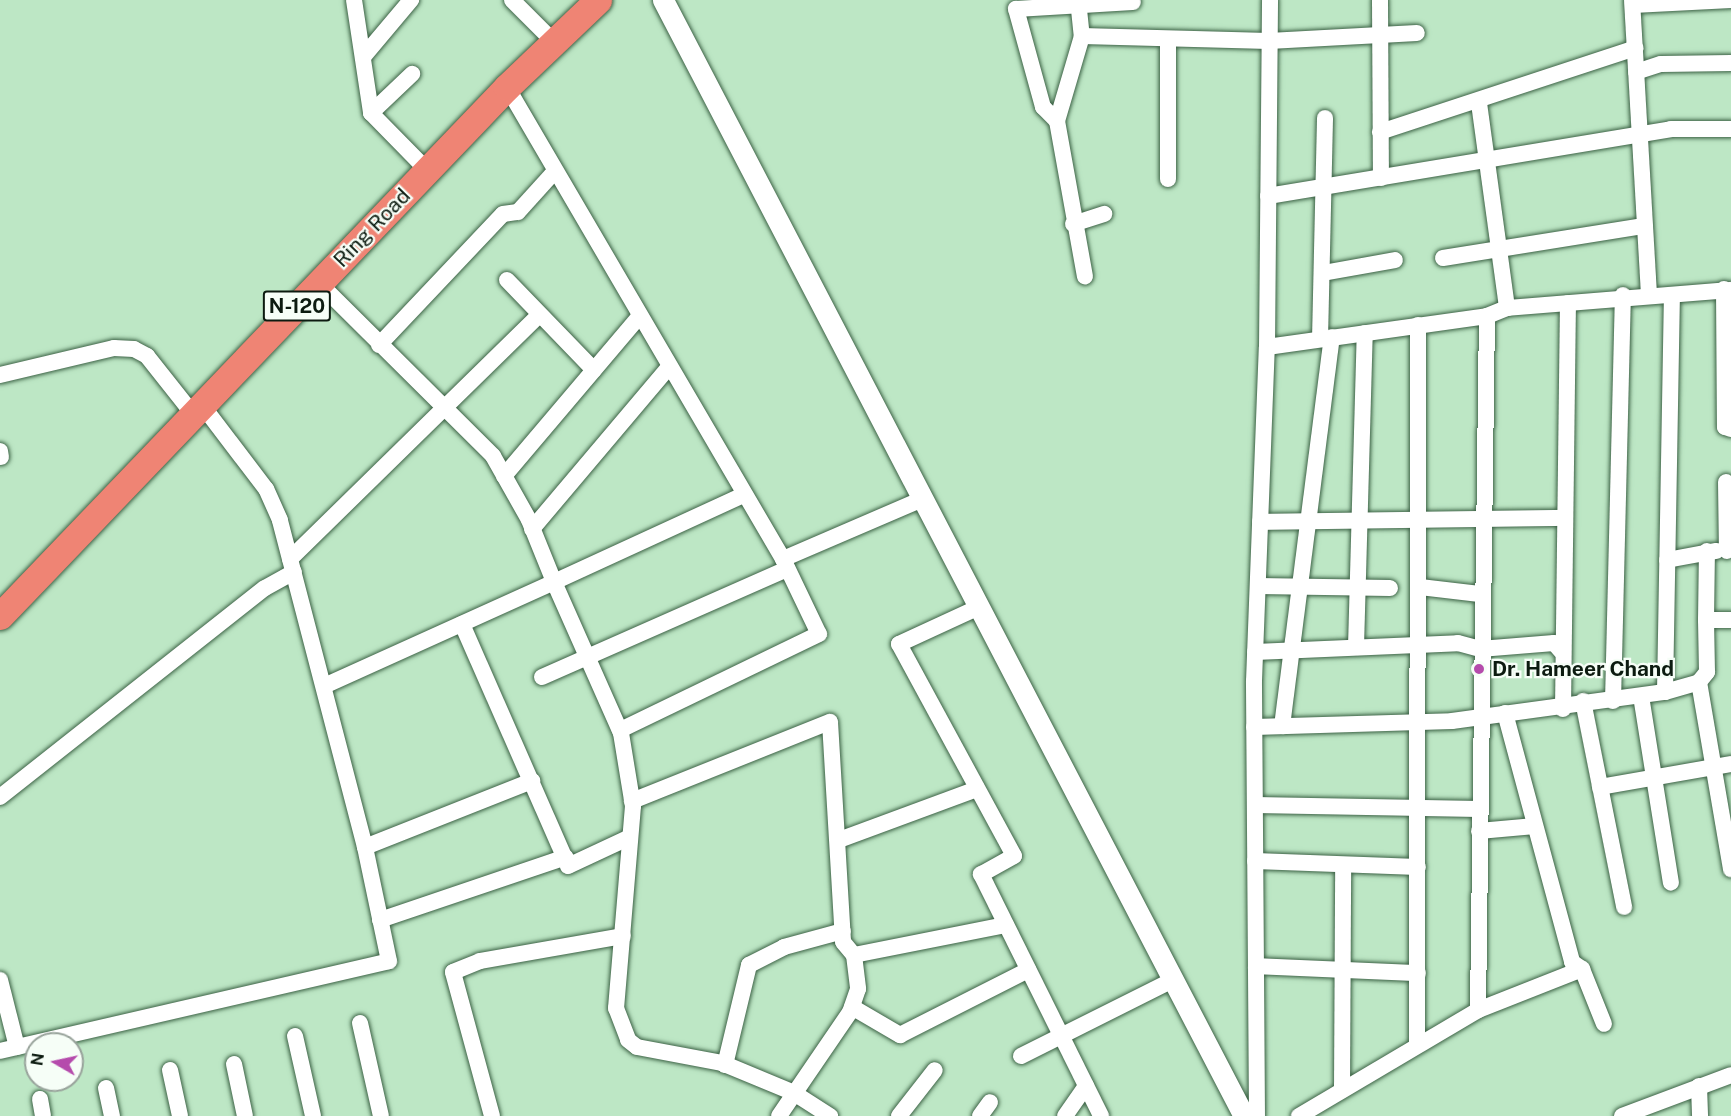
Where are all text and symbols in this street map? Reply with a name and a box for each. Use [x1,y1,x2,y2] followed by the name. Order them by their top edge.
[328,183,416,273] street label: Ring Road
[262,289,332,323] road number: N-120
[1492,656,1674,682] place label: Dr. Hameer Chand
[1470,660,1488,678] marker: Dr. Hameer Chand
[24,1032,84,1092] north arrow
[27,1052,48,1067] text: N

